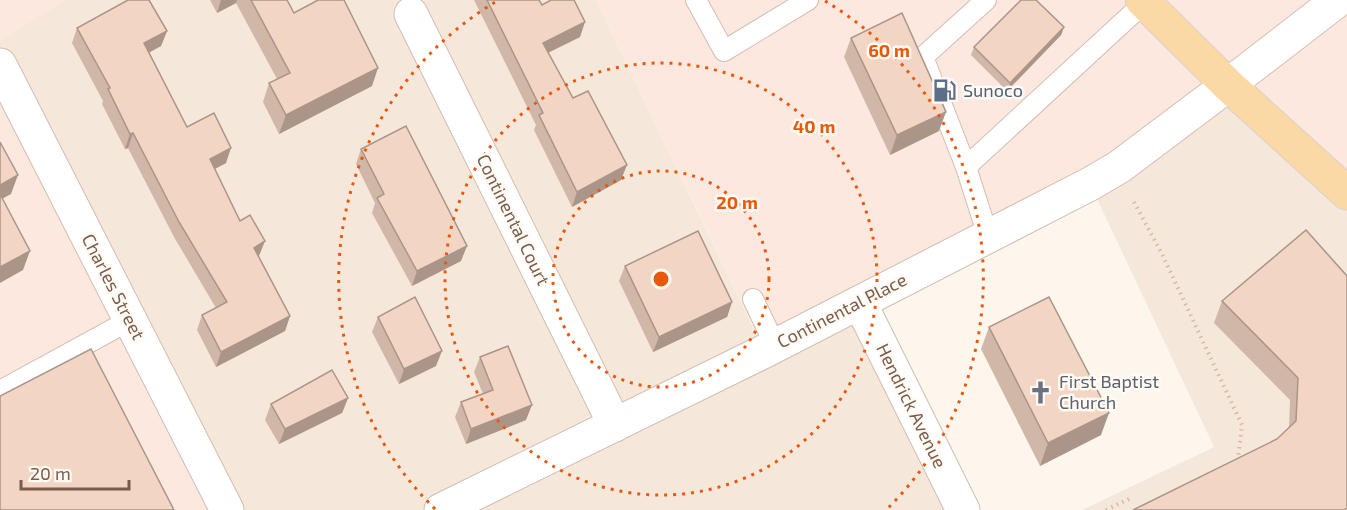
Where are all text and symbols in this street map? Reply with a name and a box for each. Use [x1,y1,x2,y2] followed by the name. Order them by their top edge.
[868,39,910,61] text: 60 m
[932,78,958,104] fuel station icon: Sunoco
[963,79,1023,101] place label: Sunoco
[793,115,835,137] text: 40 m
[473,150,555,289] street label: Continental Court
[716,191,758,213] text: 20 m
[78,230,150,343] street label: Charles Street
[773,268,910,352] street label: Continental Place
[651,269,671,289] centre of rings
[872,340,952,471] street label: Hendrick Avenue
[1059,370,1159,413] place label: First Baptist Church
[1028,379,1054,405] church icon: First Baptist Church
[21,453,129,491] scale bar
[30,462,71,484] text: 20 m

